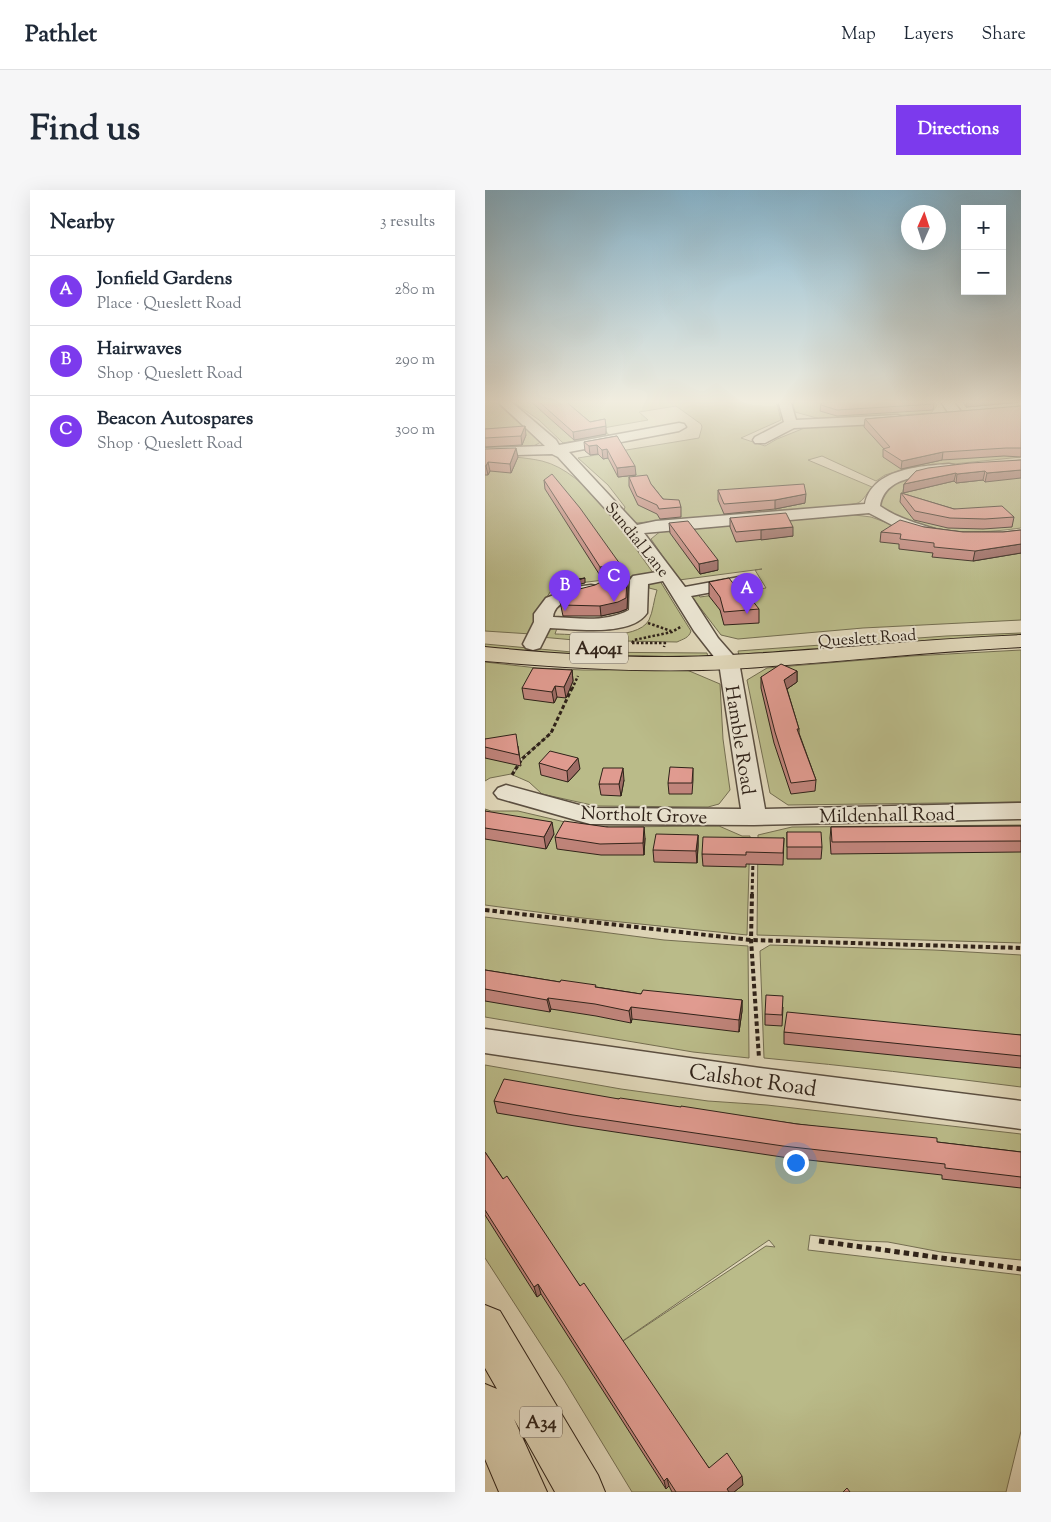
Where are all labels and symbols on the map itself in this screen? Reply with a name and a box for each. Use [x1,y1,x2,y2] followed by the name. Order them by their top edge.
[901,205,946,250] north arrow
[599,498,674,583] street label: Sundial Lane
[598,561,630,602] pin: C
[549,570,581,611] pin: B
[731,573,763,614] pin: A
[817,625,917,654] street label: Queslett Road
[570,632,628,663] road number: A4041
[717,684,761,797] street label: Hamble Road
[580,801,708,832] street label: Northolt Grove
[819,802,955,831] street label: Mildenhall Road
[687,1057,819,1107] street label: Calshot Road
[783,1150,809,1176] your location
[520,1406,562,1438] road number: A34

